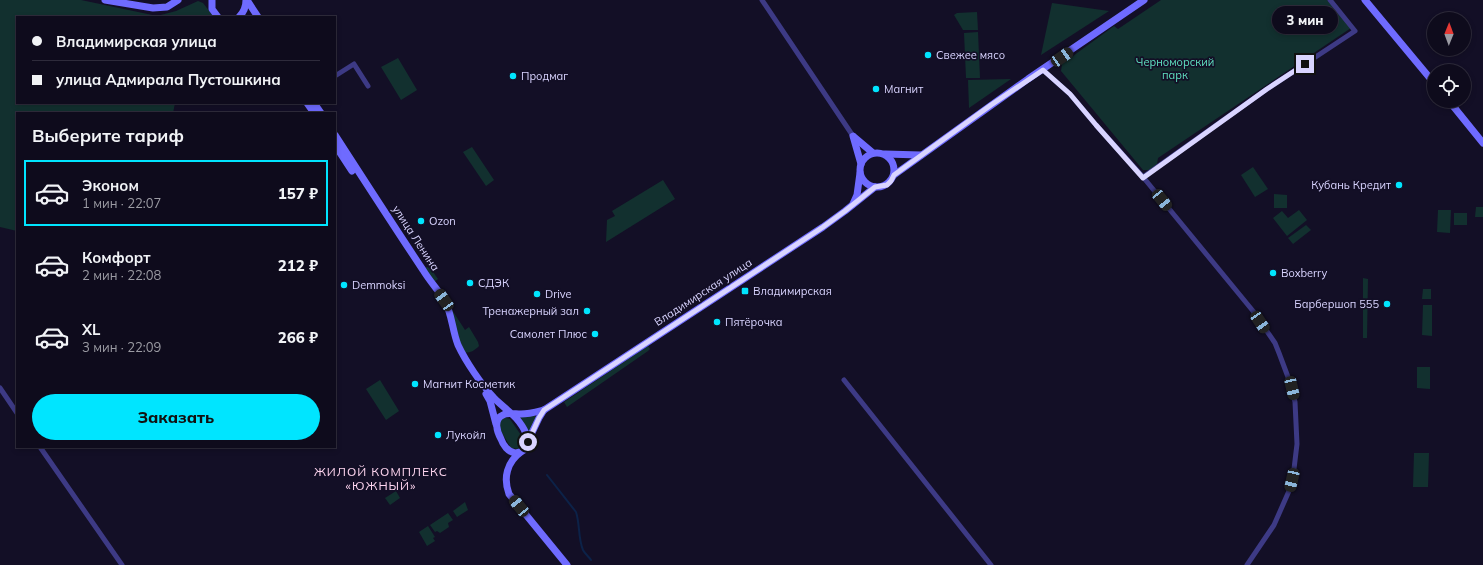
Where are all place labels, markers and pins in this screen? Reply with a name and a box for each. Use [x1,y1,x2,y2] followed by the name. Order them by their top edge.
[936,48,1005,62] place label: Свежее мясо
[923,50,933,60] marker: Свежее мясо
[521,69,568,83] place label: Продмаг
[508,71,518,81] marker: Продмаг
[884,82,923,96] place label: Магнит
[871,84,881,94] marker: Магнит
[1311,178,1391,192] place label: Кубань Кредит
[1394,180,1404,190] marker: Кубань Кредит
[429,214,456,228] place label: Ozon
[416,216,426,226] marker: Ozon
[1281,266,1327,280] place label: Boxberry
[1268,268,1278,278] marker: Boxberry
[478,276,510,290] place label: СДЭК
[352,278,405,292] place label: Demmoksi
[465,278,475,288] marker: СДЭК
[339,280,349,290] marker: Demmoksi
[753,284,832,298] place label: Владимирская
[740,286,750,296] marker: Владимирская
[545,287,572,301] place label: Drive
[532,289,542,299] marker: Drive
[1294,297,1379,311] place label: Барбершоп 555
[1382,299,1392,309] marker: Барбершоп 555
[482,304,579,318] place label: Тренажерный зал
[582,306,592,316] marker: Тренажерный зал
[725,315,782,329] place label: Пятёрочка
[712,317,722,327] marker: Пятёрочка
[510,327,587,341] place label: Самолет Плюс
[590,329,600,339] marker: Самолет Плюс
[423,377,515,391] place label: Магнит Косметик
[410,379,420,389] marker: Магнит Косметик
[446,428,486,442] place label: Лукойл
[433,430,443,440] marker: Лукойл

